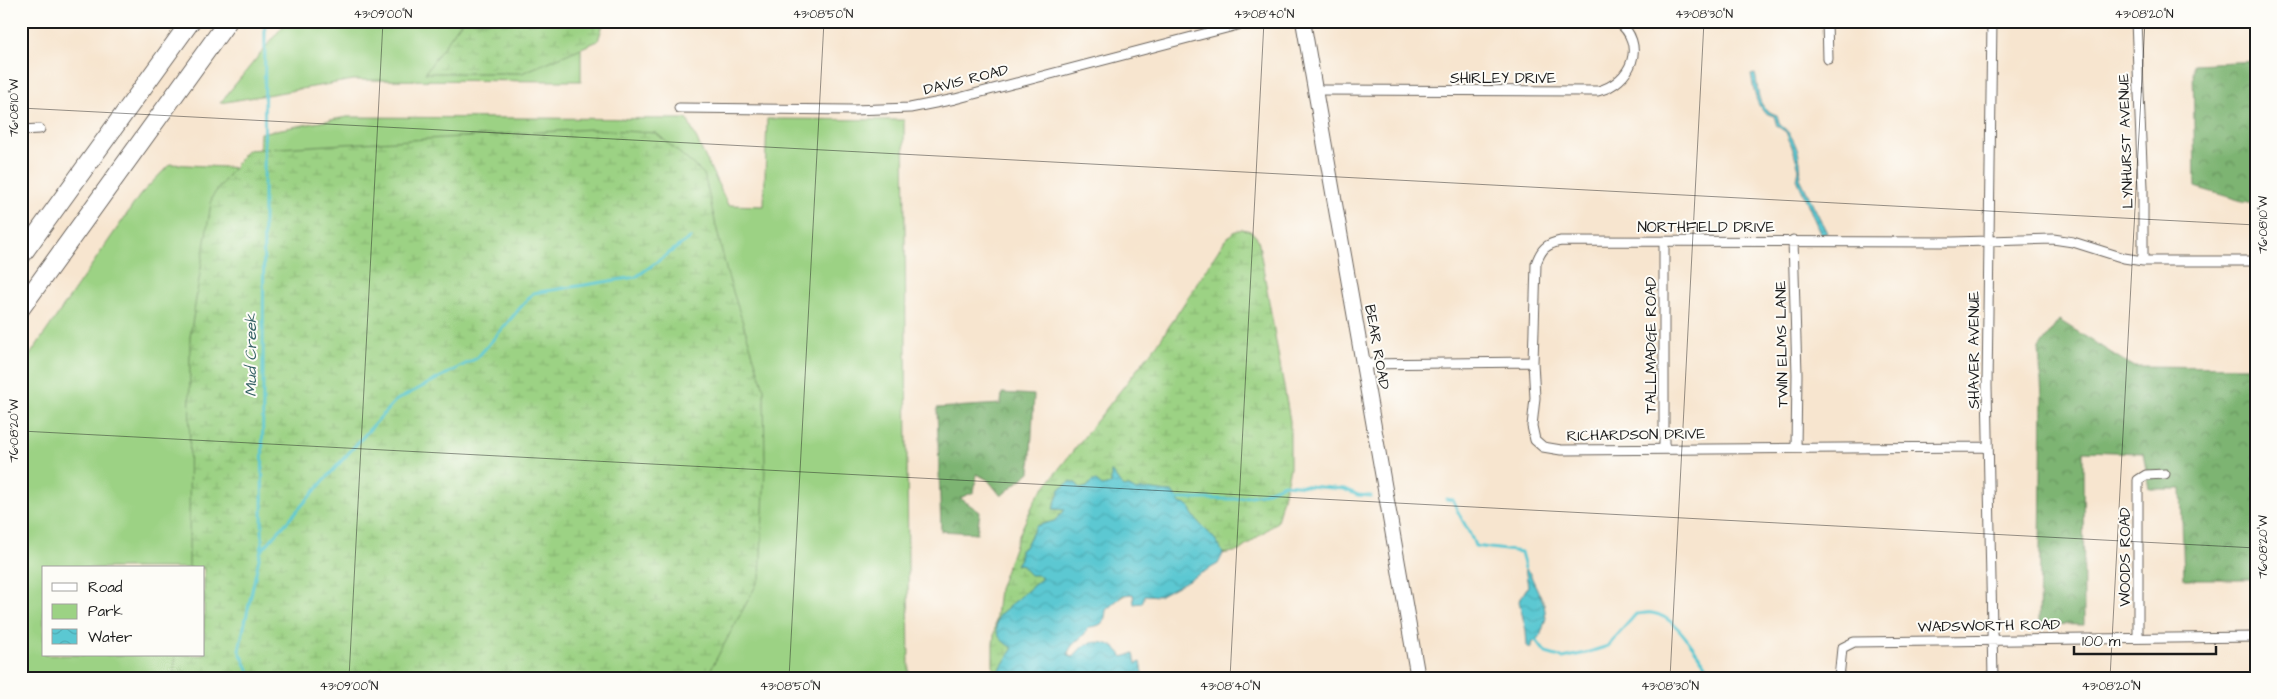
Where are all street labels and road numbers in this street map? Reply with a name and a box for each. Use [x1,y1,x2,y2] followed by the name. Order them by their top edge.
[921,59,1011,101] street label: DAVIS ROAD
[1450,68,1556,89] street label: SHIRLEY DRIVE
[2113,73,2139,209] street label: LYNHURST AVENUE
[1637,217,1775,238] street label: NORTHFIELD DRIVE
[1641,276,1662,413] street label: TALLMADGE ROAD
[1770,280,1794,408] street label: TWIN ELMS LANE
[1964,291,1985,409] street label: SHAVER AVENUE
[1359,303,1395,391] street label: BEAR ROAD
[1566,423,1706,447] street label: RICHARDSON DRIVE
[2115,507,2136,607] street label: WOODS ROAD
[1918,614,2061,638] street label: WADSWORTH ROAD

